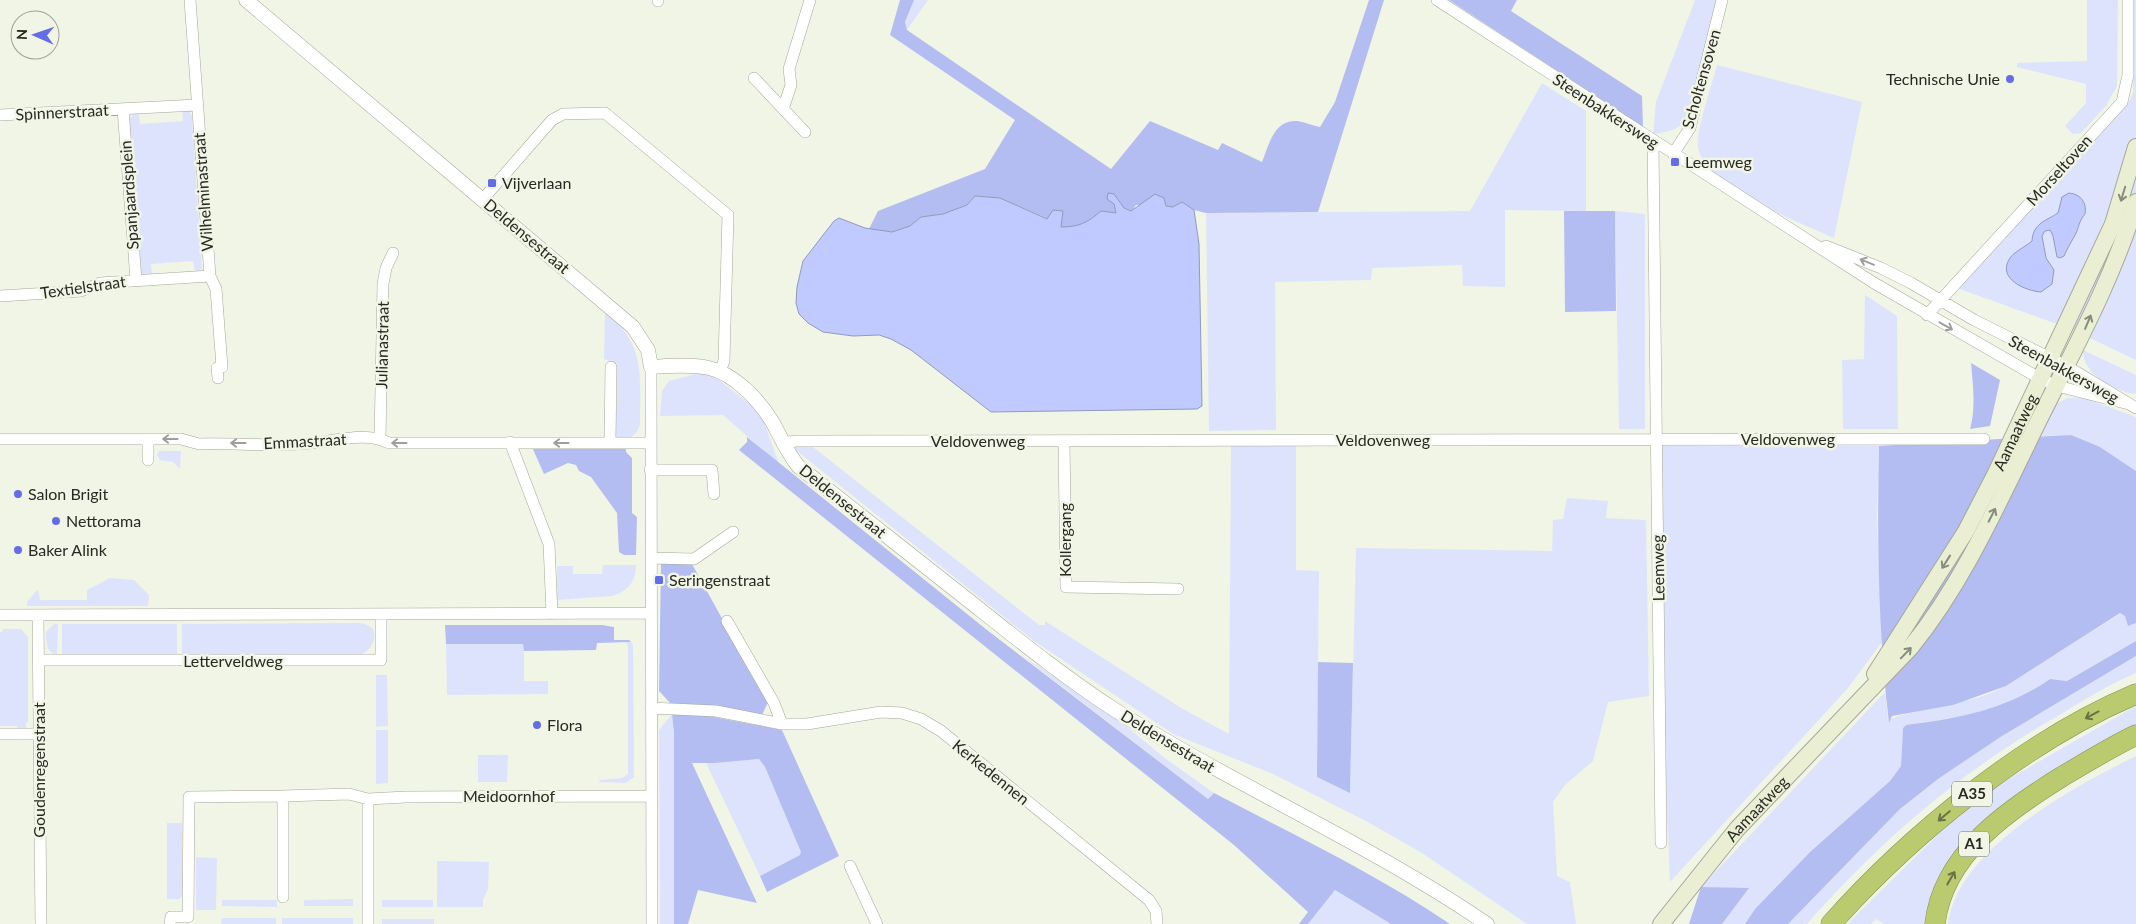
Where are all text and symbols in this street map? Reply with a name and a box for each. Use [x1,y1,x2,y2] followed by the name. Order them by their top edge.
[10,10,60,60] north arrow
[1677,27,1724,131] street label: Scholtensoven
[13,29,30,40] text: N
[1550,69,1663,152] street label: Steenbakkersweg
[1886,69,2000,88] place label: Technische Unie
[2004,73,2016,85] marker: Technische Unie
[15,100,109,123] street label: Spinnerstraat
[2022,130,2095,209] street label: Morseltoven
[189,132,216,252] street label: Wilhelminastraat
[115,140,142,250] street label: Spanjaardsplein
[1685,152,1752,171] place label: Leemweg
[1669,156,1681,168] marker: Leemweg
[502,173,571,192] place label: Vijverlaan
[486,177,498,189] marker: Vijverlaan
[2117,186,2127,202] one-way arrow
[481,194,574,277] street label: Deldensestraat
[1860,257,1875,266] one-way arrow
[39,271,127,302] street label: Textielstraat
[371,301,392,389] street label: Julianastraat
[2083,315,2093,330] one-way arrow
[1939,321,1954,331] one-way arrow
[2006,330,2123,407] street label: Steenbakkersweg
[1989,390,2041,473] street label: Aamaatweg
[263,429,347,452] street label: Emmastraat
[1741,429,1835,448] street label: Veldovenweg
[1336,430,1430,449] street label: Veldovenweg
[931,431,1025,450] street label: Veldovenweg
[162,434,178,444] one-way arrow
[230,438,246,448] one-way arrow
[391,438,407,448] one-way arrow
[553,438,570,448] one-way arrow
[796,460,891,541] street label: Deldensestraat
[28,484,108,503] place label: Salon Brigit
[12,488,24,500] marker: Salon Brigit
[1055,503,1074,577] street label: Kollergang
[1987,508,1997,523] one-way arrow
[66,511,141,530] place label: Nettorama
[50,515,62,527] marker: Nettorama
[1647,534,1668,602] street label: Leemweg
[28,540,108,559] place label: Baker Alink
[12,544,24,556] marker: Baker Alink
[1941,554,1951,568] one-way arrow
[669,570,770,589] place label: Seringenstraat
[653,574,665,586] marker: Seringenstraat
[1900,646,1912,659] one-way arrow
[183,651,283,670] street label: Letterveldweg
[29,702,48,838] street label: Goudenregenstraat
[1118,705,1219,776] street label: Deldensestraat
[2085,710,2100,720] one-way arrow
[547,715,582,734] place label: Flora
[531,719,543,731] marker: Flora
[949,735,1033,808] street label: Kerkedennen
[1721,772,1792,845] street label: Aamaatweg
[1952,782,1992,806] road number: A35
[463,786,555,805] street label: Meidoornhof
[1937,811,1950,822] one-way arrow
[1959,832,1989,856] road number: A1
[1946,872,1956,886] one-way arrow

